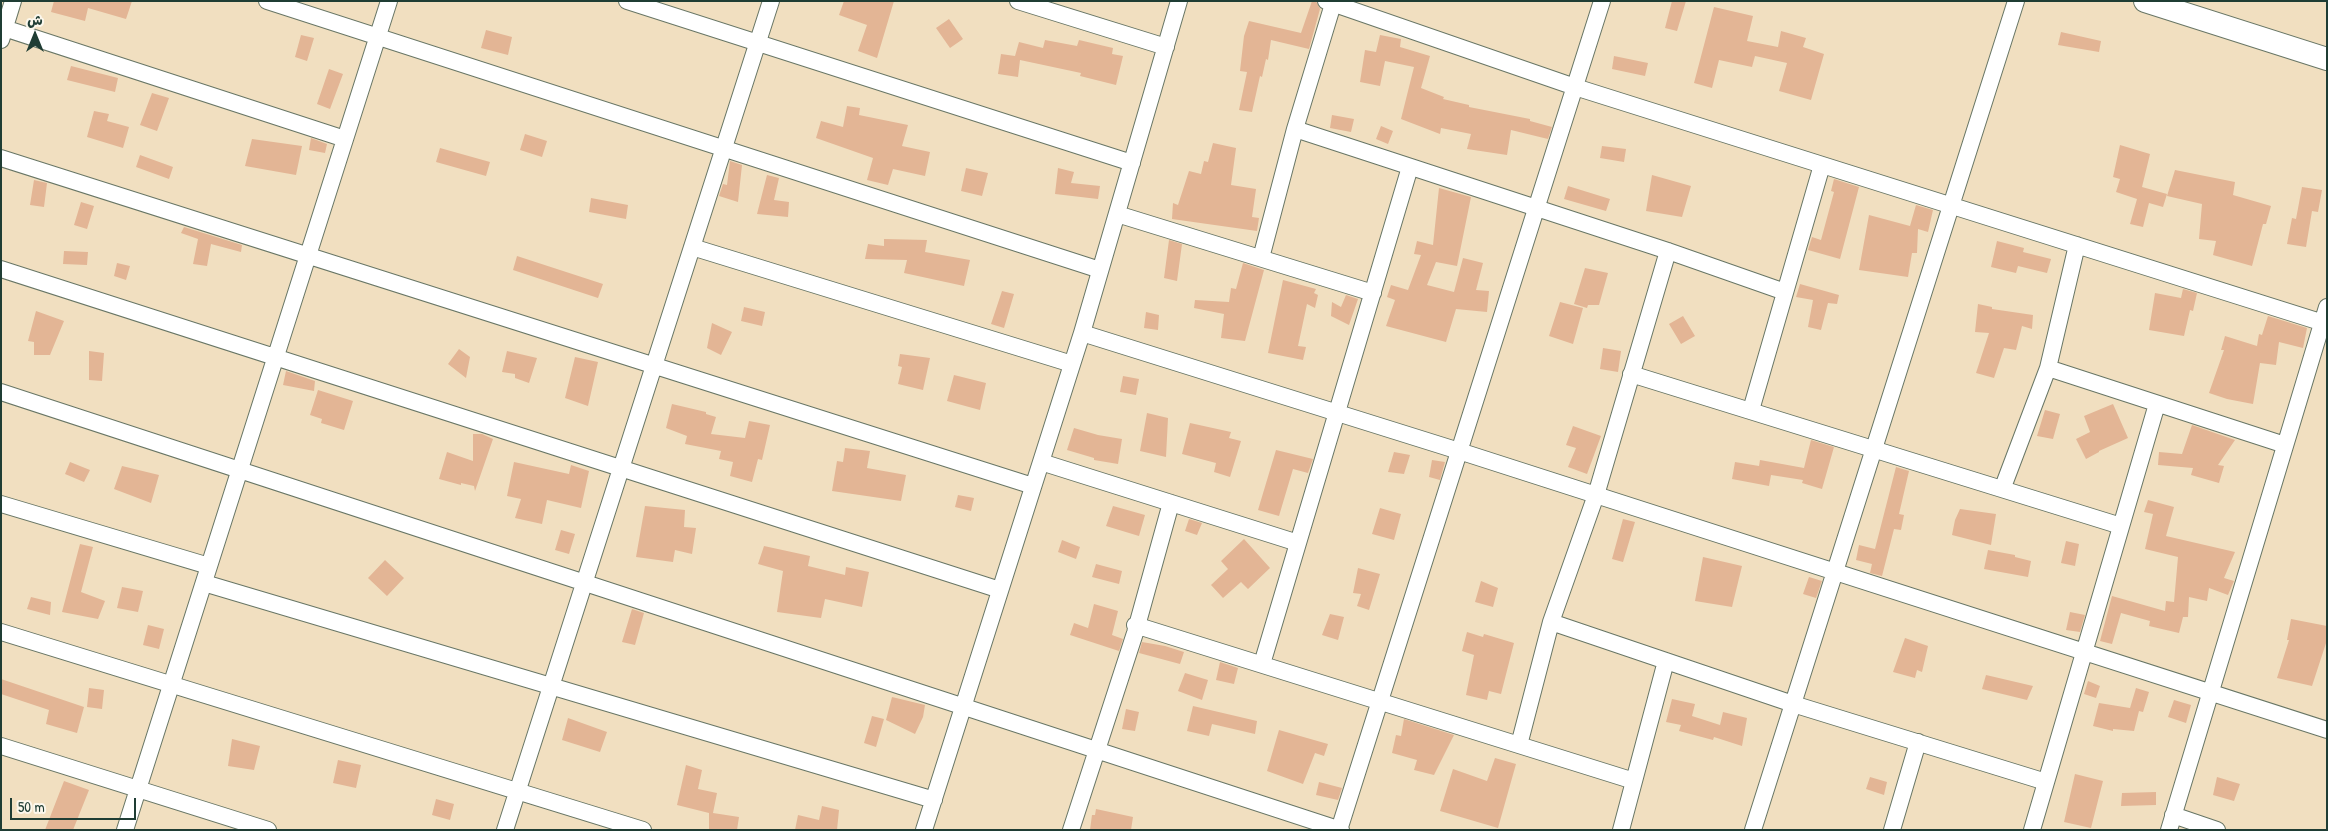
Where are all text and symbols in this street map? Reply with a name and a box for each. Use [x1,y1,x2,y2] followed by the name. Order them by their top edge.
[10,10,60,60] north arrow
[27,10,43,29] text: ش
[12,788,139,820] scale bar
[18,796,45,817] text: 50 m

